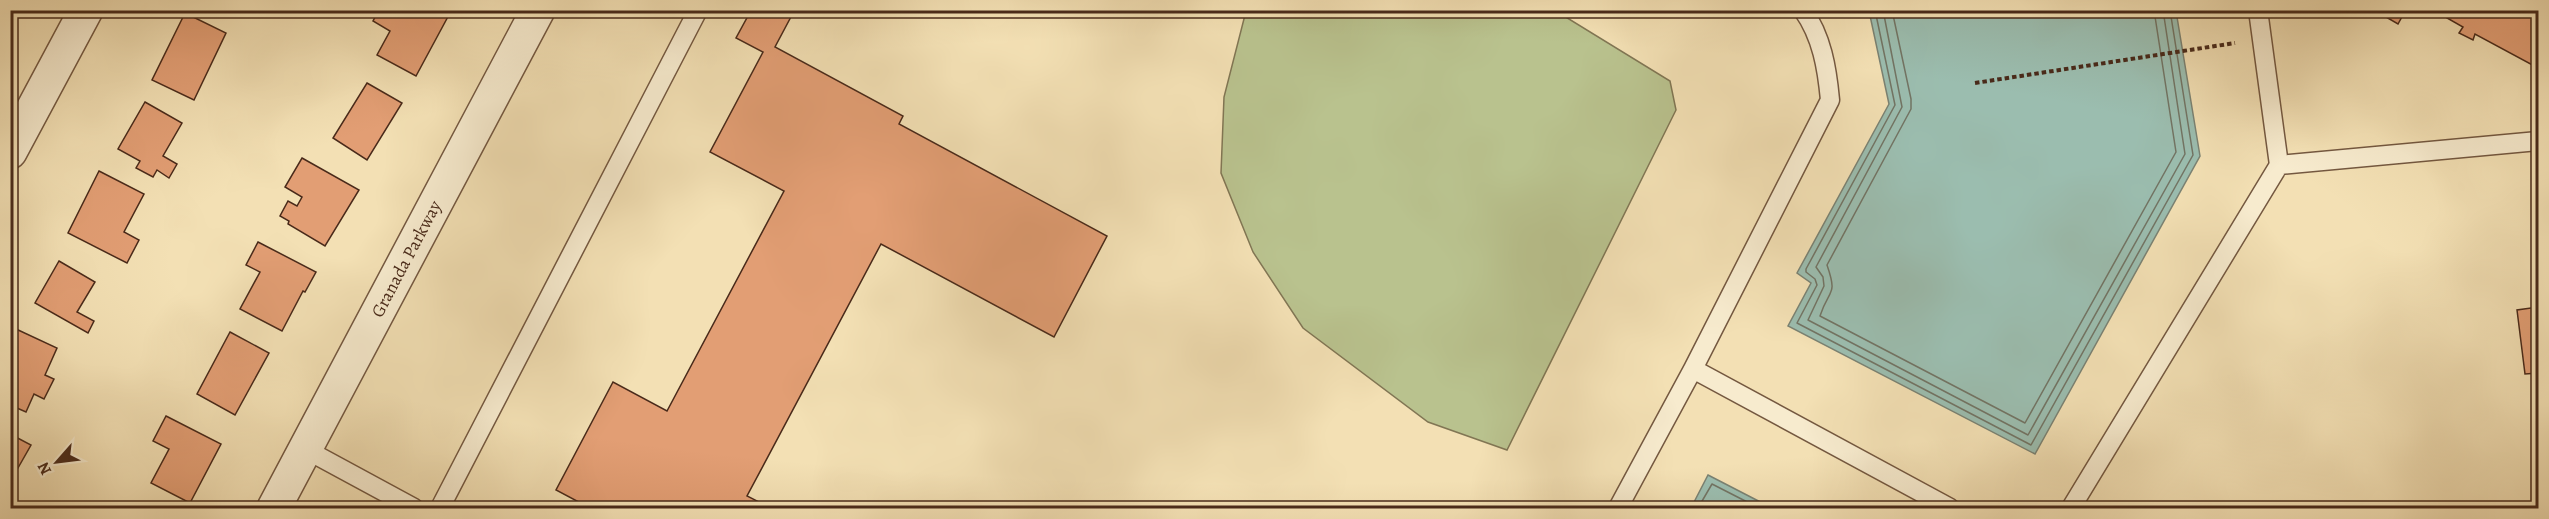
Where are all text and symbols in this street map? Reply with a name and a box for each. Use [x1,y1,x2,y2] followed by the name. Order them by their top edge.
[365,195,447,321] street label: Granada Parkway
[27,432,87,492] north arrow
[32,458,57,479] text: N

